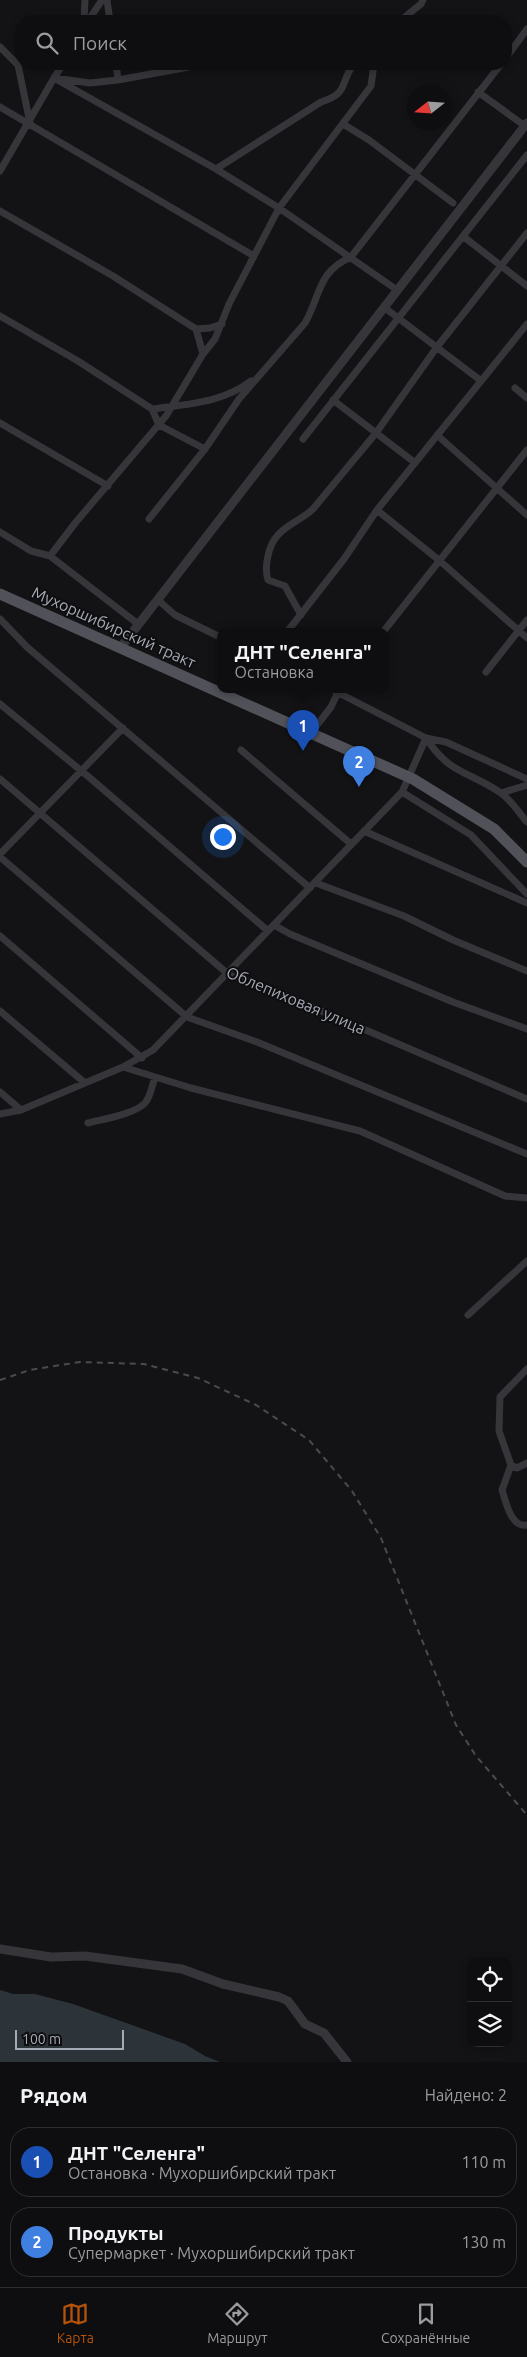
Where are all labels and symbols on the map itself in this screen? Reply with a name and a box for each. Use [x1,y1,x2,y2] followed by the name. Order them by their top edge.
[407,85,452,130] north arrow
[29,583,199,671] street label: Мухоршибирский тракт
[287,710,319,751] pin: 1
[343,746,375,787] pin: 2
[210,824,236,850] your location
[224,963,368,1037] street label: Облепиховая улица
[15,2027,124,2050] scale bar

